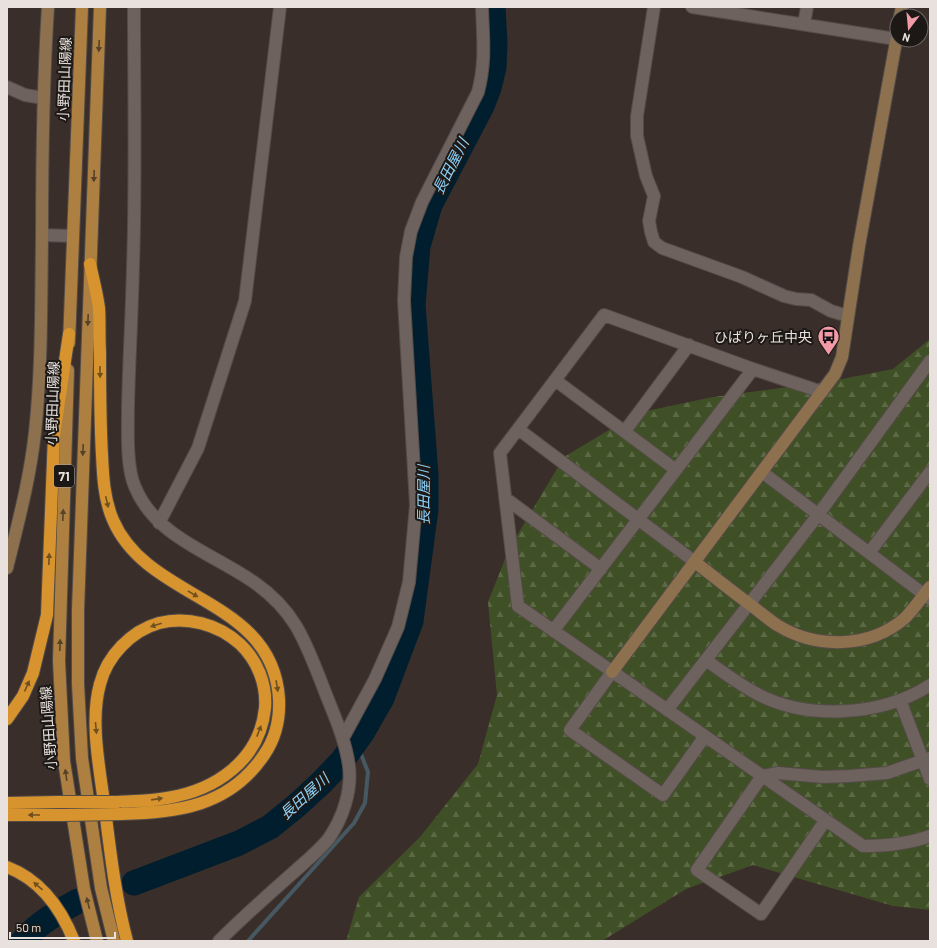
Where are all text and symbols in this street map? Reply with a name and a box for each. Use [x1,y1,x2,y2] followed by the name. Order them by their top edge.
[889,8,929,48] north arrow
[901,31,911,45] text: N
[54,37,74,121] street label: 小野田山陽線
[95,40,102,52] one-way arrow
[428,133,473,197] water label: 長田屋川
[90,170,97,182] one-way arrow
[85,314,91,327] one-way arrow
[815,323,841,356] bus stop icon: ひばりヶ丘中央
[714,328,812,345] place label: ひばりヶ丘中央
[42,361,62,445] street label: 小野田山陽線
[97,366,103,379] one-way arrow
[80,444,87,456] one-way arrow
[414,463,432,525] water label: 長田屋川
[54,465,74,487] road number: 71
[105,496,111,508] one-way arrow
[60,508,66,521] one-way arrow
[46,552,52,565] one-way arrow
[187,590,199,597] one-way arrow
[149,622,161,628] one-way arrow
[56,639,63,651] one-way arrow
[24,680,30,692] one-way arrow
[274,680,280,692] one-way arrow
[37,686,59,770] street label: 小野田山陽線
[93,722,100,734] one-way arrow
[257,725,263,737] one-way arrow
[276,768,334,823] water label: 長田屋川
[63,769,69,781] one-way arrow
[151,796,163,802] one-way arrow
[27,812,40,818] one-way arrow
[33,881,43,890] one-way arrow
[84,897,90,909] one-way arrow
[10,914,115,940] scale bar
[16,920,41,934] text: 50 m

